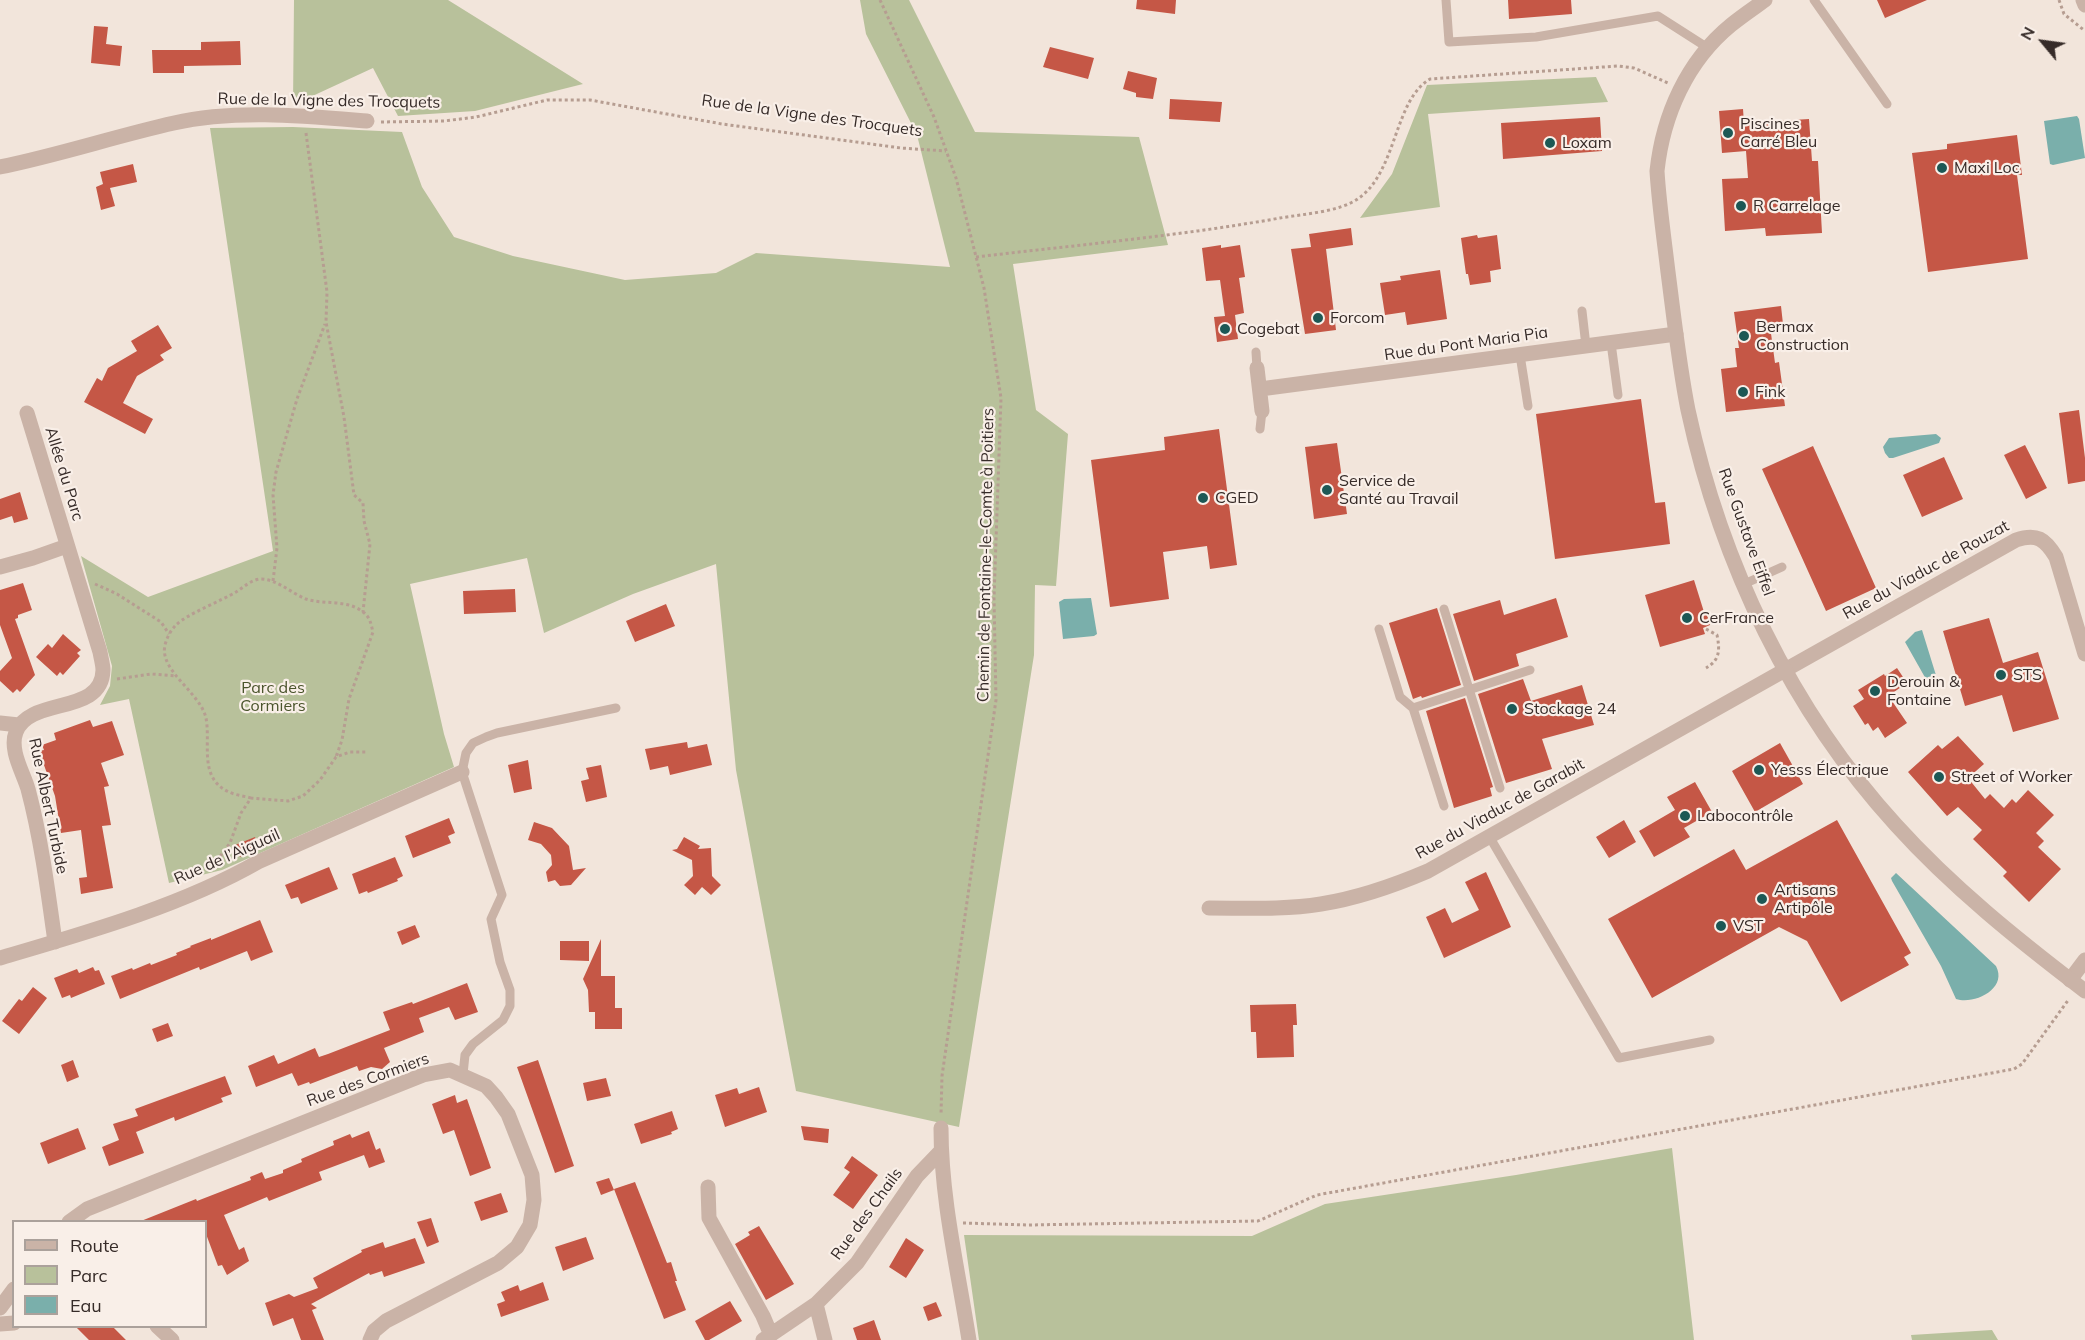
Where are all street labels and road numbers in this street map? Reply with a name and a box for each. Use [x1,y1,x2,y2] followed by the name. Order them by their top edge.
[218,89,440,113] street label: Rue de la Vigne des Trocquets
[700,91,924,141] street label: Rue de la Vigne des Trocquets
[1383,323,1549,365] street label: Rue du Pont Maria Pia
[974,408,998,702] street label: Chemin de Fontaine-le-Comte à Poitiers
[41,425,87,523] street label: Allée du Parc
[1714,466,1778,598] street label: Rue Gustave Eiffel
[1840,516,2012,624] street label: Rue du Viaduc de Rouzat
[24,736,72,876] street label: Rue Albert Turbide
[1412,755,1588,863] street label: Rue du Viaduc de Garabit
[171,825,283,889] street label: Rue de l’Aiguail
[304,1049,432,1111] street label: Rue des Cormiers
[827,1164,907,1264] street label: Rue des Chails

